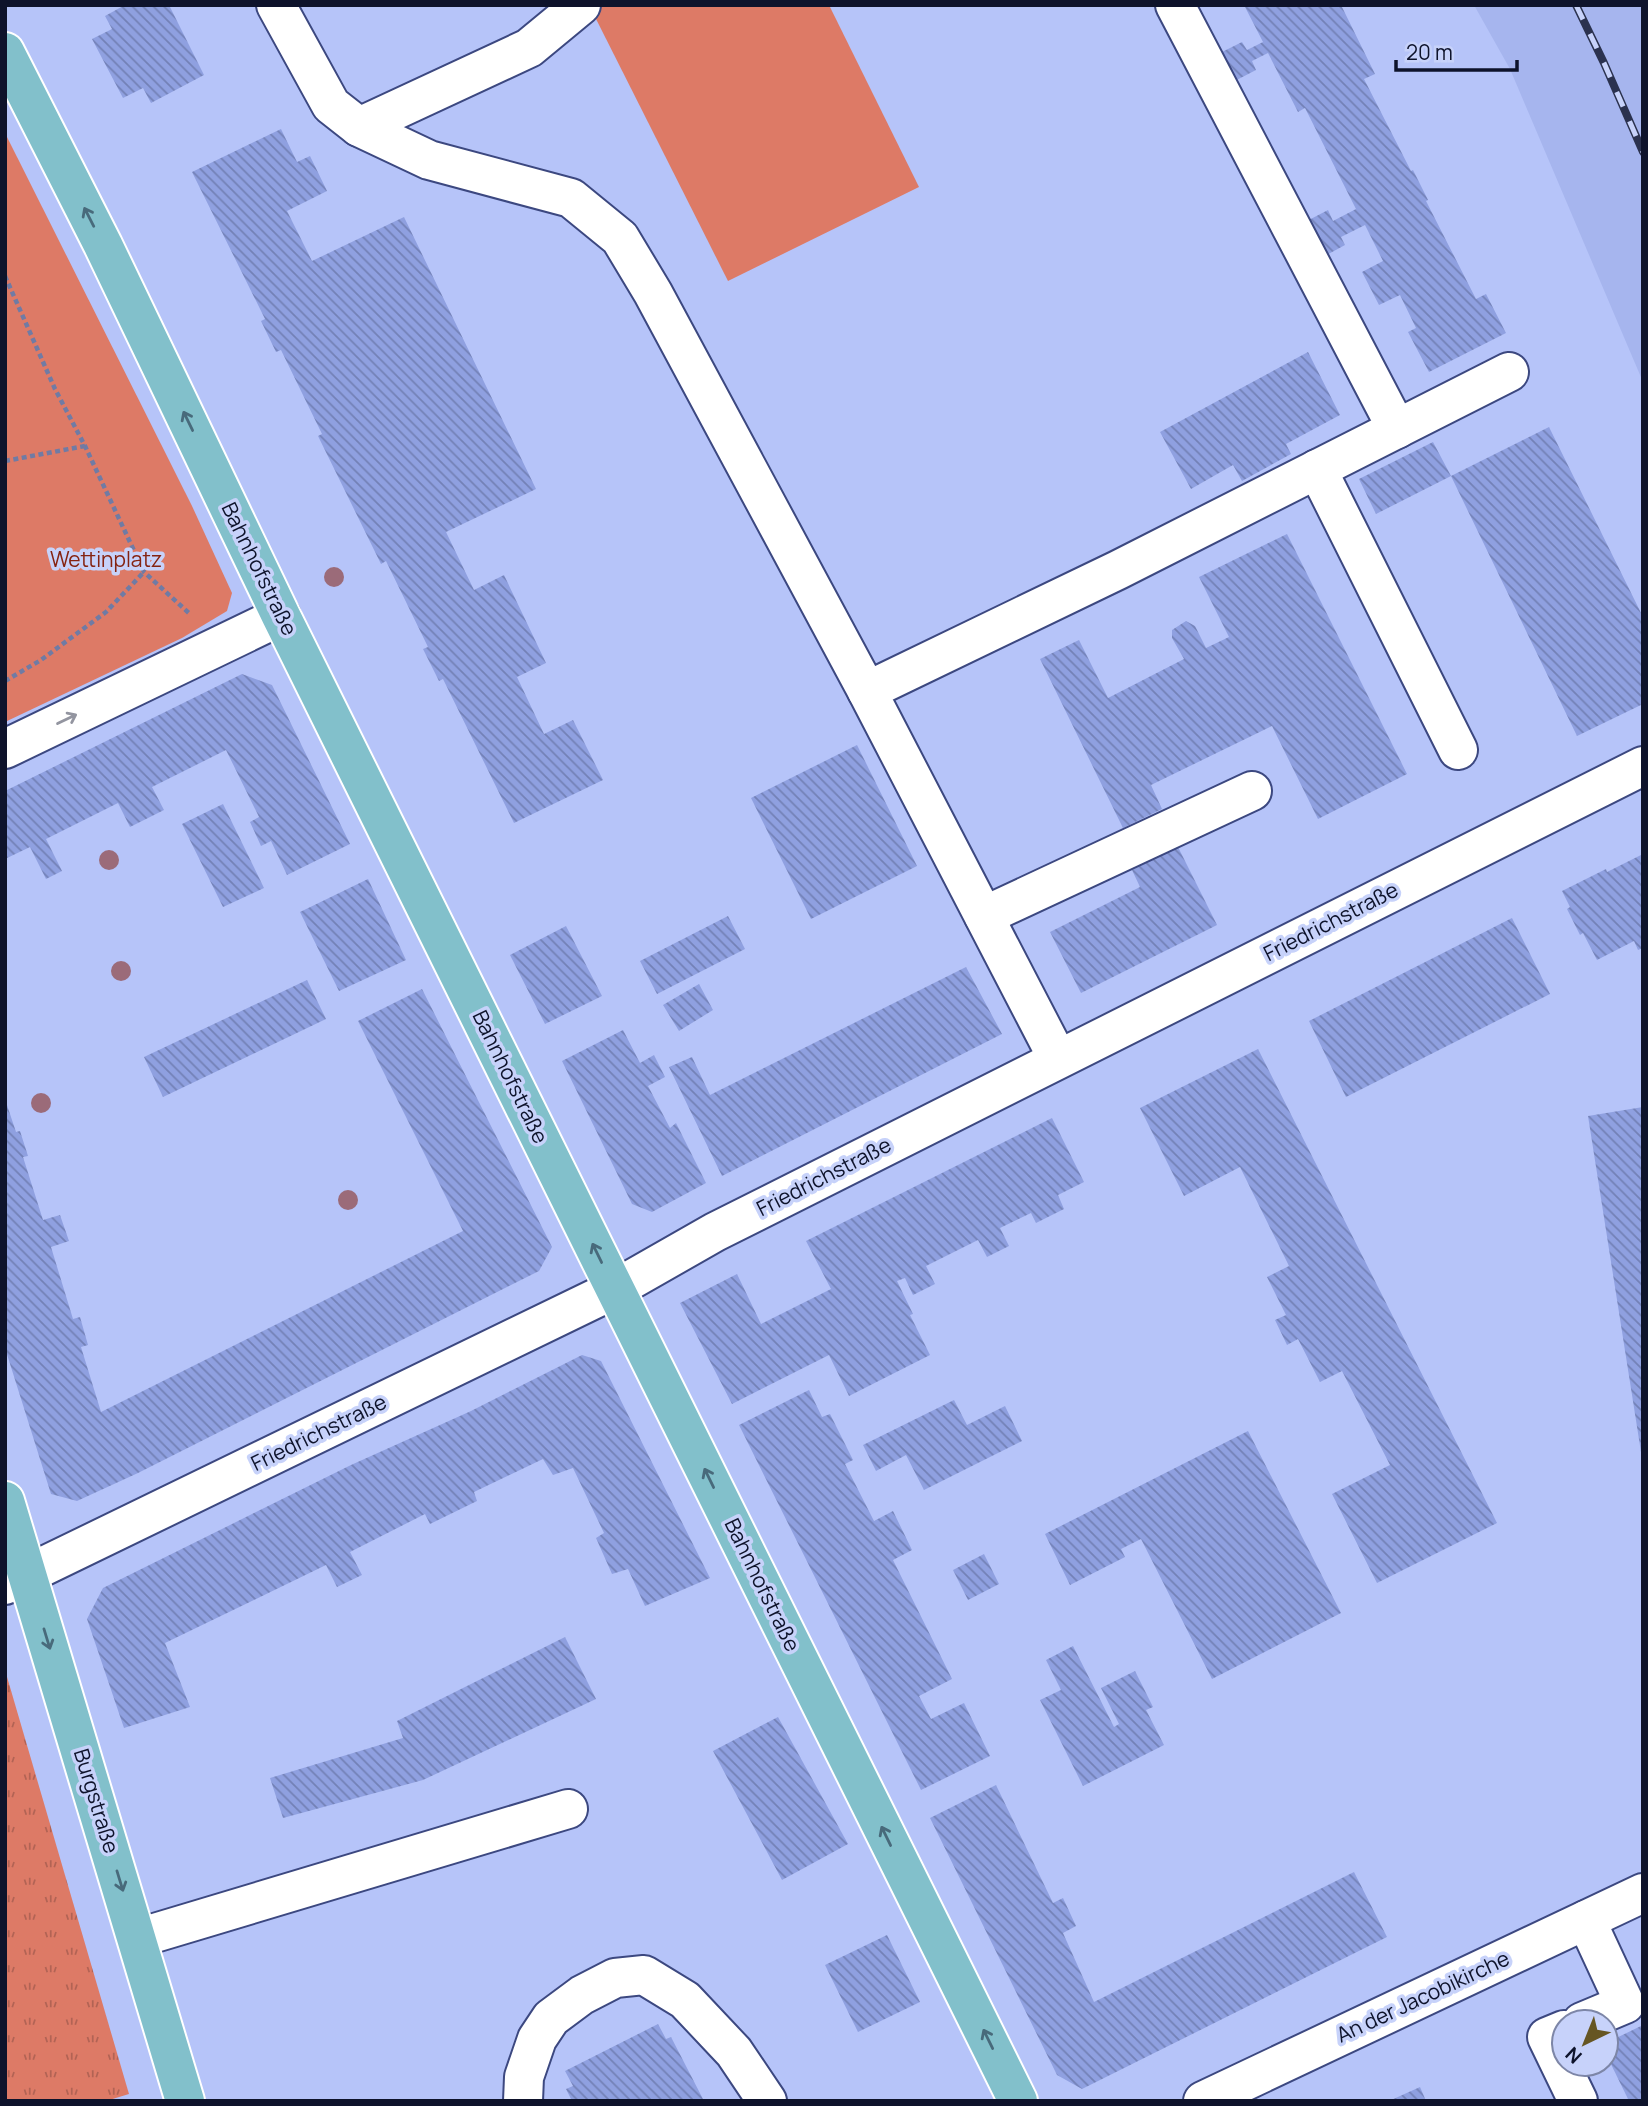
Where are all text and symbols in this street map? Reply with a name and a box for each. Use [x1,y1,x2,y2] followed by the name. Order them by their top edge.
[1396,28,1517,72] scale bar
[1406,38,1453,66] text: 20 m
[81,207,95,228] one-way arrow
[181,411,194,432] one-way arrow
[216,497,304,640] street label: Bahnhofstraße
[50,545,162,573] park label: Wettinplatz
[56,712,77,726] one-way arrow
[1259,875,1403,967] street label: Friedrichstraße
[467,1005,555,1148] street label: Bahnhofstraße
[752,1130,896,1222] street label: Friedrichstraße
[589,1243,603,1264] one-way arrow
[246,1387,391,1477] street label: Friedrichstraße
[701,1468,715,1489] one-way arrow
[719,1513,807,1656] street label: Bahnhofstraße
[41,1628,54,1650] one-way arrow
[68,1745,126,1856] street label: Burgstraße
[879,1826,893,1847] one-way arrow
[115,1869,128,1891] one-way arrow
[1331,1944,1514,2049] street label: An der Jacobikirche
[1550,2008,1620,2078] north arrow
[980,2029,994,2050] one-way arrow
[1560,2041,1587,2070] text: N

